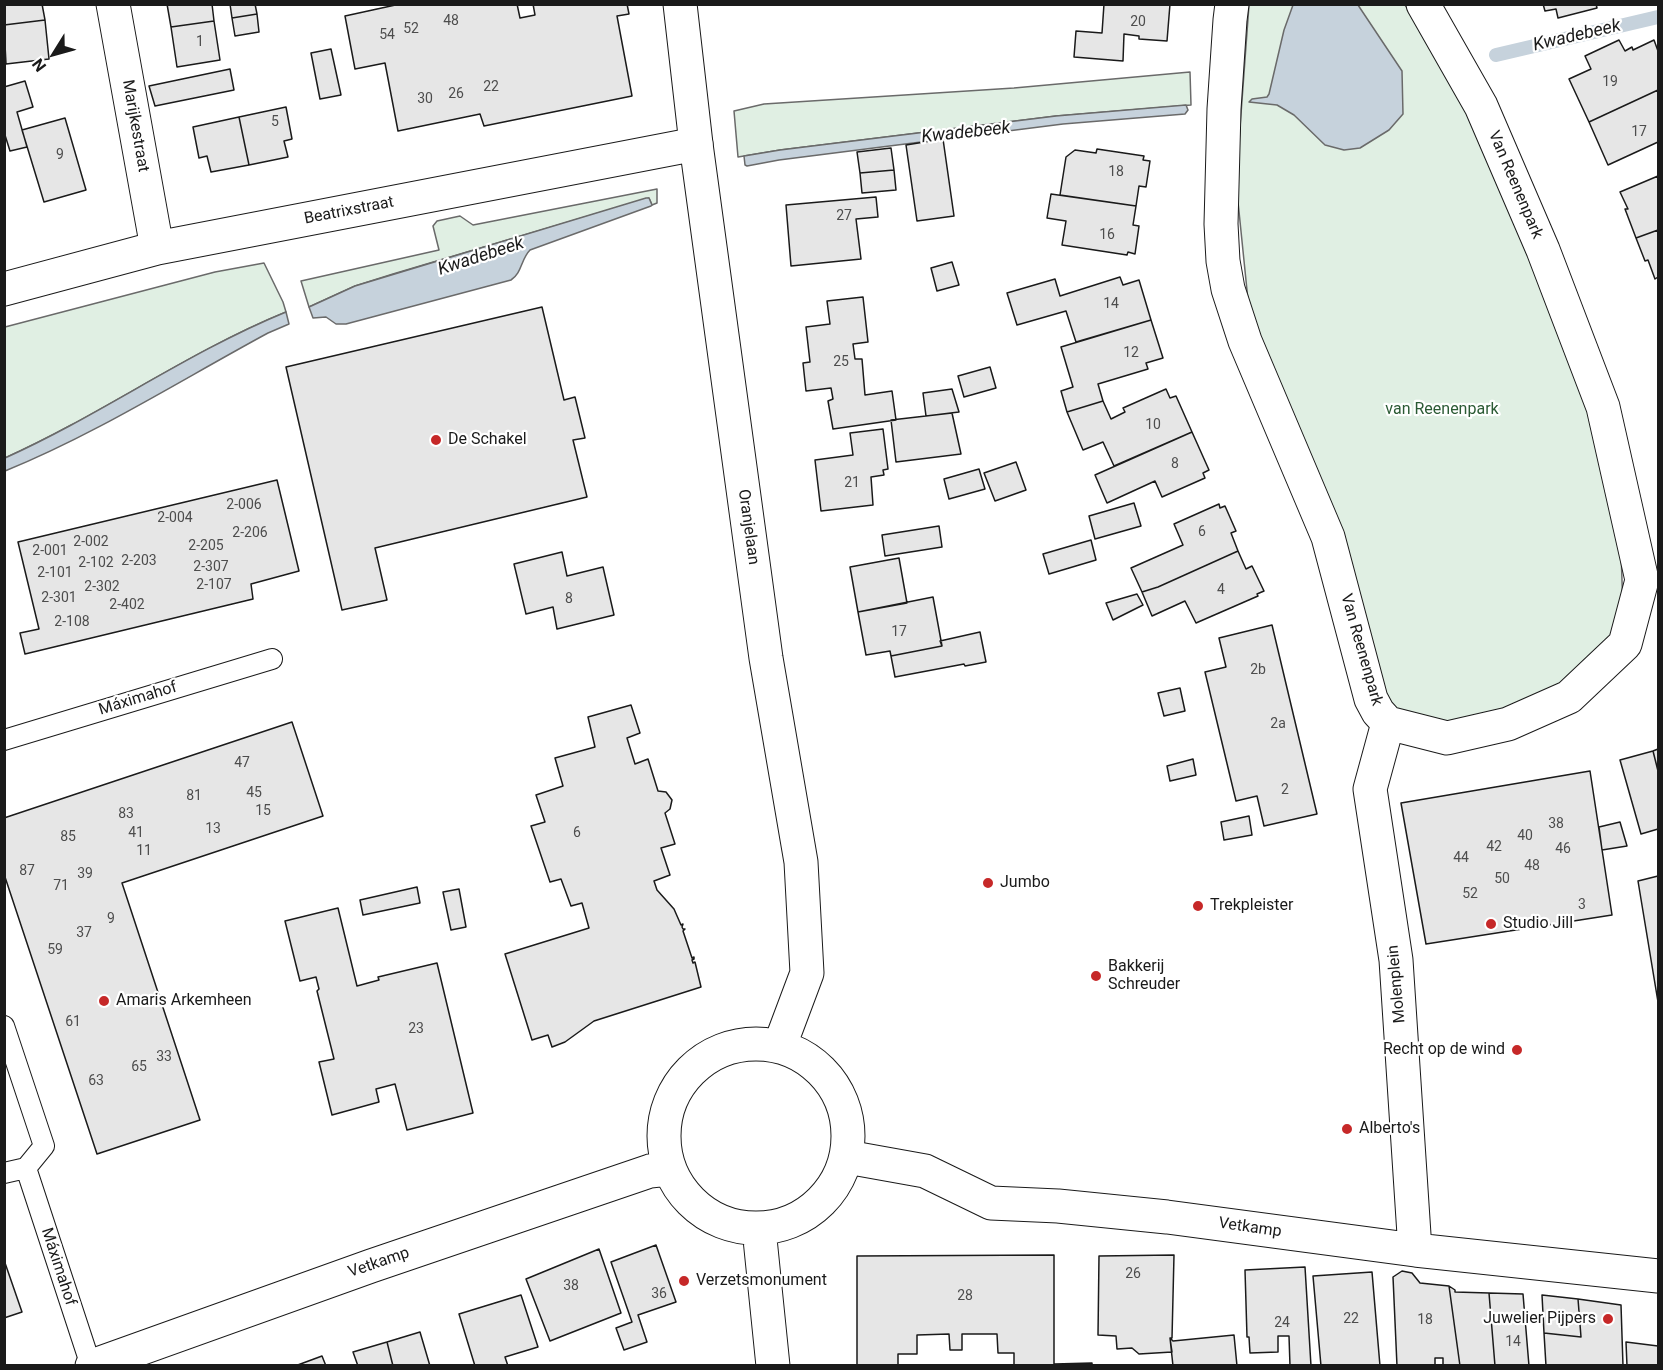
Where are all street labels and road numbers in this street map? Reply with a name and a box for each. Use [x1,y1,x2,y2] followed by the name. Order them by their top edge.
[117,78,153,174] street label: Marijkestraat
[1484,128,1546,242] street label: Van Reenenpark
[303,193,395,229] street label: Beatrixstraat
[733,488,763,566] street label: Oranjelaan
[1336,592,1386,708] street label: Van Reenenpark
[97,678,179,720] street label: Máximahof
[1384,944,1410,1024] street label: Molenplein
[1217,1214,1283,1242] street label: Vetkamp
[36,1226,80,1308] street label: Máximahof
[346,1244,412,1282] street label: Vetkamp

